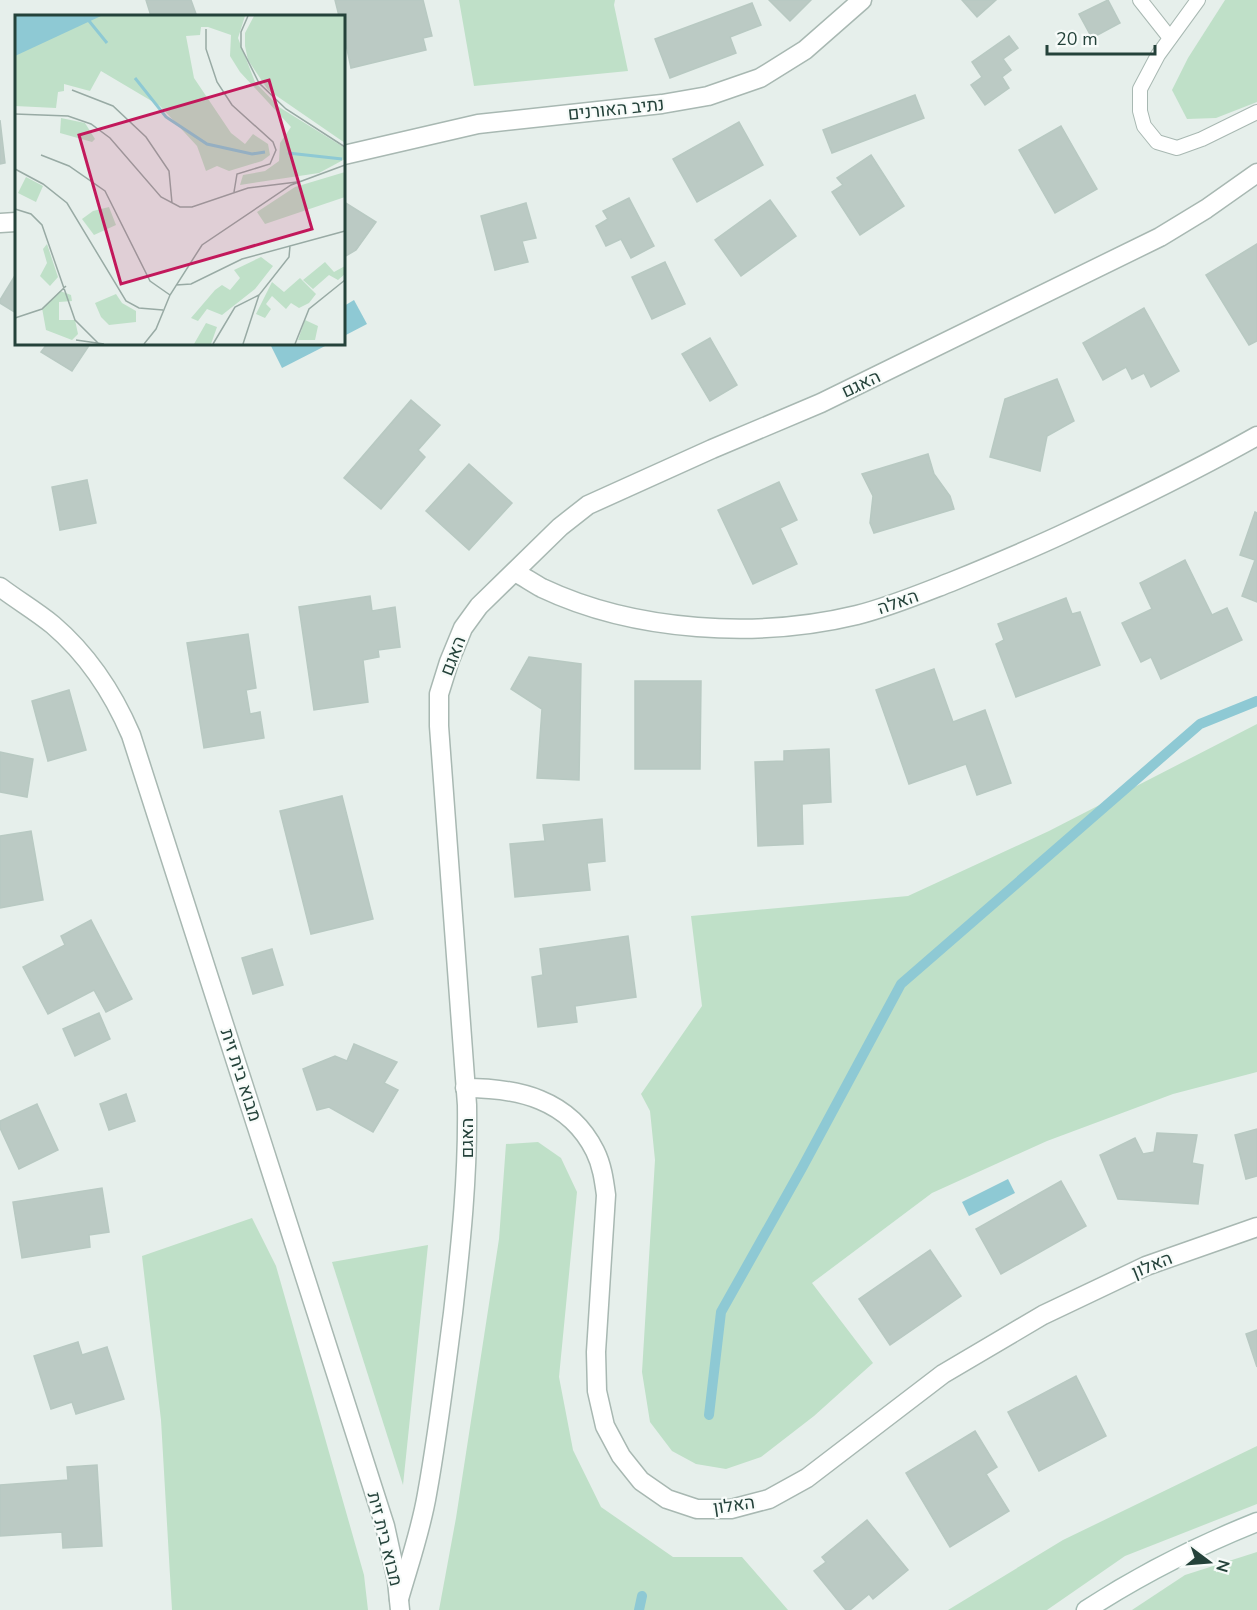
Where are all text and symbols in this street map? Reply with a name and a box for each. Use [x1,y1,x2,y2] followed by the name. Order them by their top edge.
[15,15,345,345] inset map
[1047,18,1155,56] scale bar
[1056,27,1098,51] text: 20 m
[567,92,665,126] street label: נתיב האורנים
[838,365,884,403] street label: האגם
[874,584,922,620] street label: האלה
[435,633,471,679] street label: האגם
[215,1026,267,1124] street label: מבוא בית זית
[455,1118,479,1158] street label: האגם
[1128,1246,1176,1284] street label: האלון
[362,1489,408,1589] street label: מבוא בית זית
[712,1490,756,1520] street label: האלון
[1179,1532,1239,1592] north arrow
[1210,1557,1235,1575] text: N

